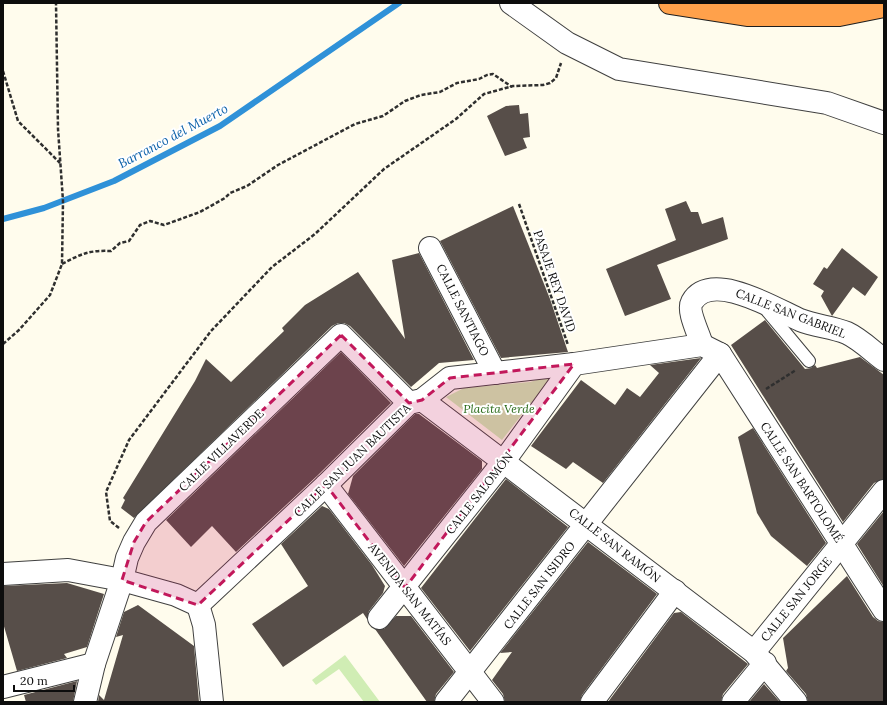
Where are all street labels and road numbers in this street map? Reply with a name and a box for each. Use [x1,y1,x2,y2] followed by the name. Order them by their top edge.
[531,228,579,334] street label: PASAJE REY DAVID
[433,261,493,359] street label: CALLE SANTIAGO
[734,285,848,341] street label: CALLE SAN GABRIEL
[290,400,414,520] street label: CALLE SAN JUAN BAUTISTA
[175,406,267,494] street label: CALLE VILLAVERDE
[757,419,847,545] street label: CALLE SAN BARTOLOMÉ
[442,449,516,537] street label: CALLE SALOMÓN
[566,505,664,585] street label: CALLE SAN RAMÓN
[500,538,578,632] street label: CALLE SAN ISIDRO
[365,539,455,648] street label: AVENIDA SAN MATÍAS
[757,554,835,644] street label: CALLE SAN JORGE

